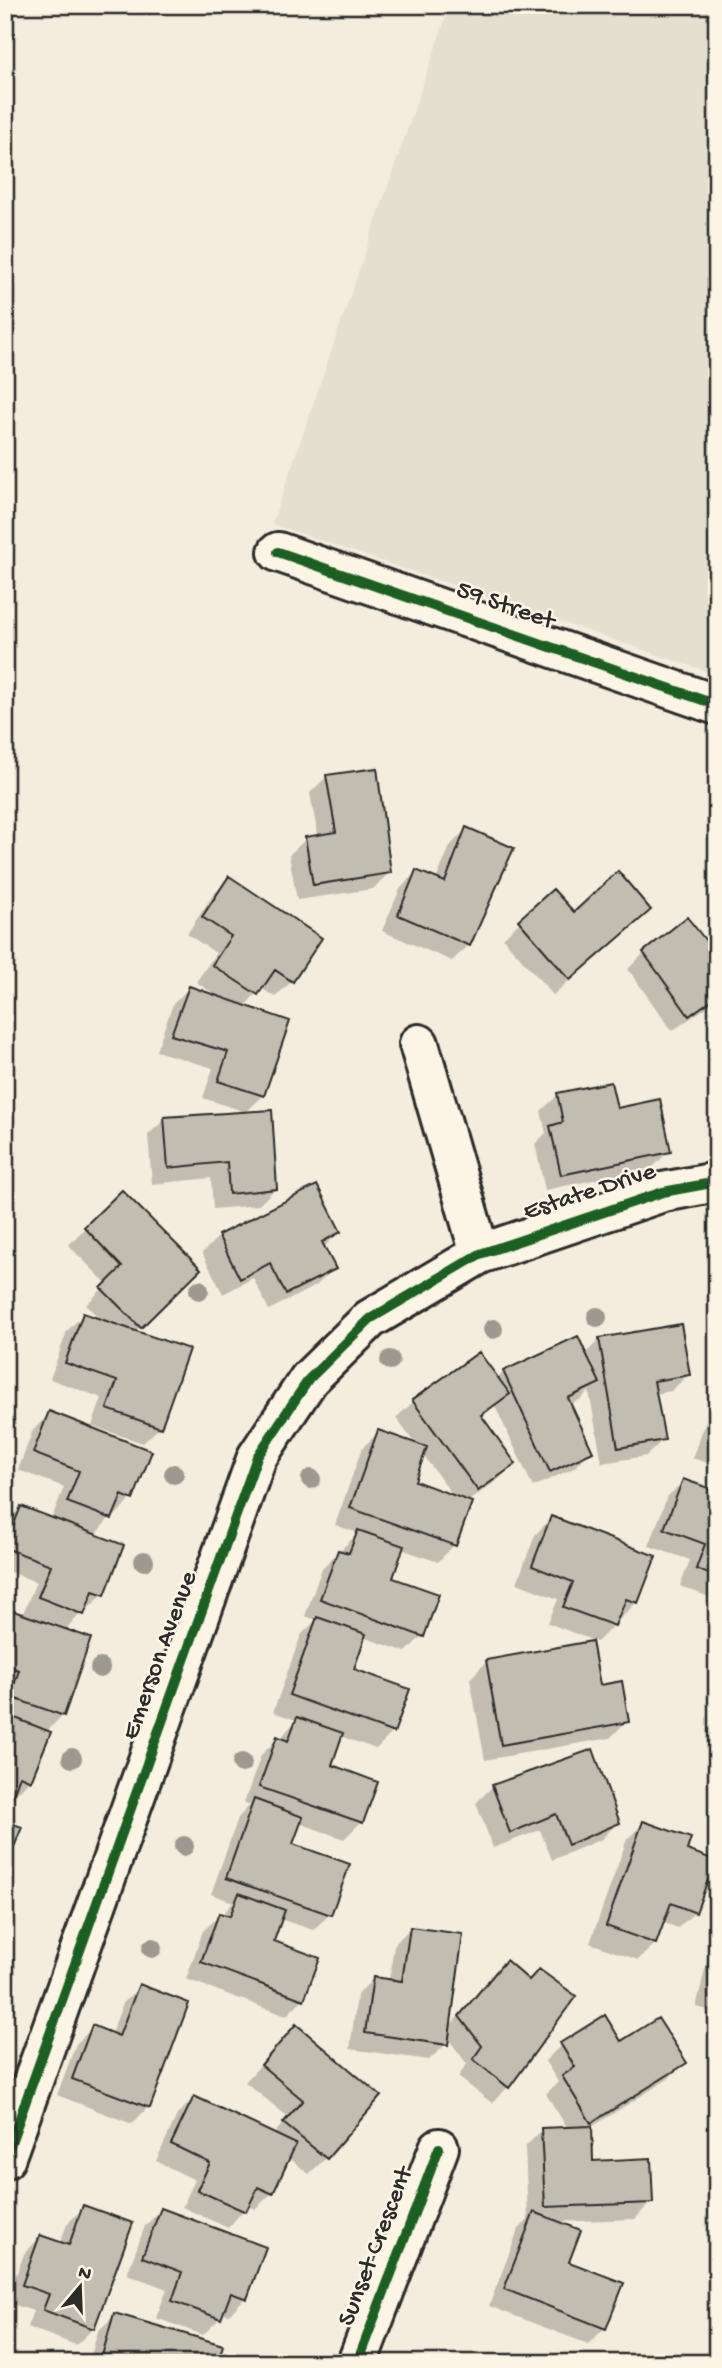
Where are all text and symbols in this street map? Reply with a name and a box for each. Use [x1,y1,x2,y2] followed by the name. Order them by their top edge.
[452,576,561,639] street label: 59 Street
[520,1157,661,1229] street label: Estate Drive
[116,1567,206,1744] street label: Emerson Avenue
[332,2161,422,2331] street label: Sunset Crescent
[46,2252,116,2322] north arrow
[75,2261,94,2287] text: N

